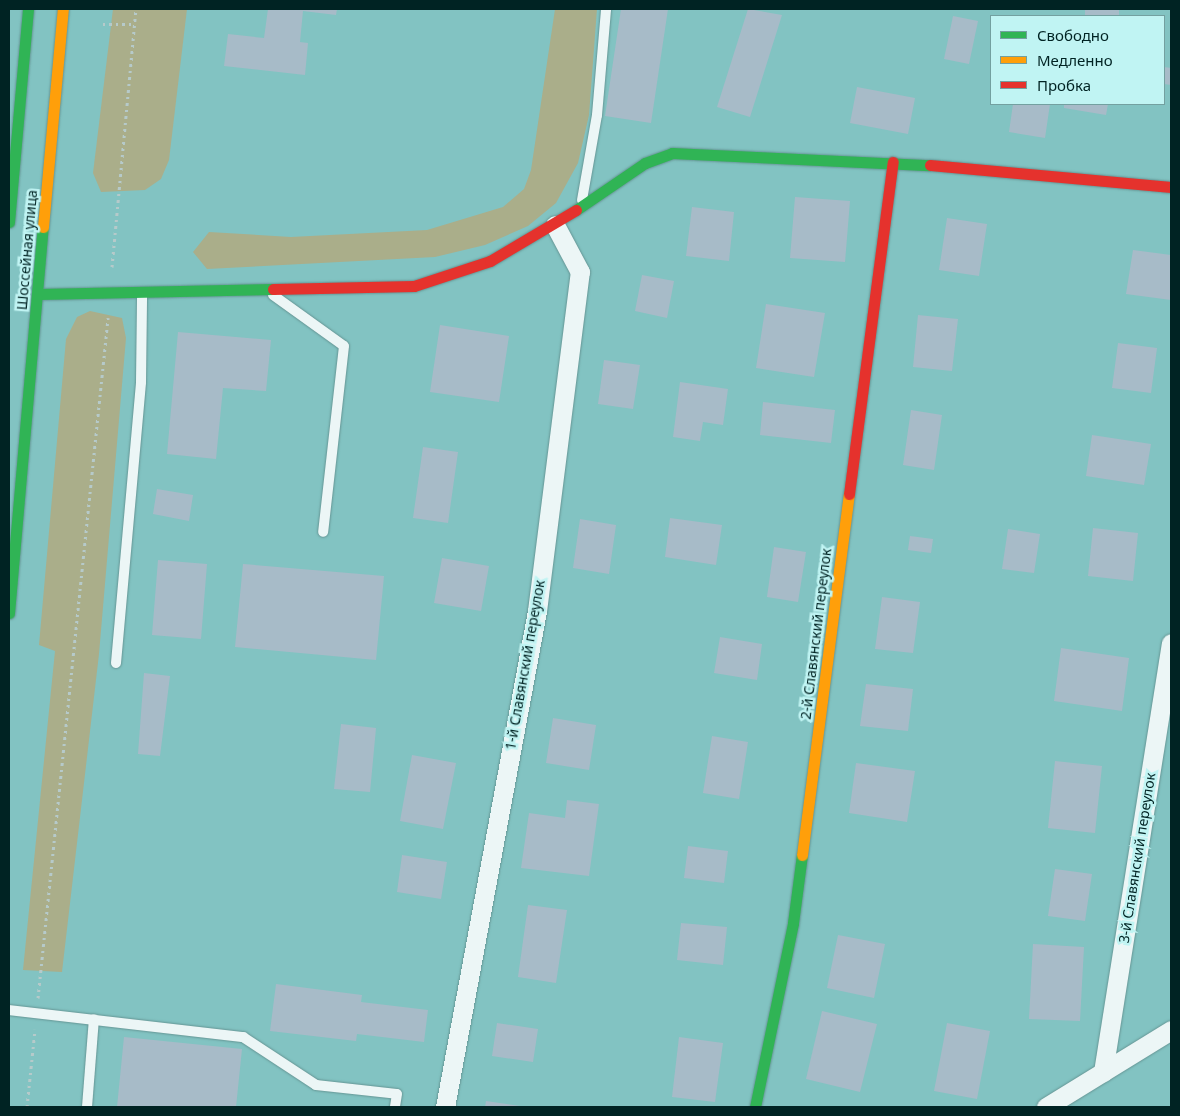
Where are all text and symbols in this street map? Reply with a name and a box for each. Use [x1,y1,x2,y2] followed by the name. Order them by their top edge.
[990,15,1165,105] legend
[1037,25,1109,45] text: Свободно
[1037,50,1113,70] text: Медленно
[1037,75,1091,95] text: Пробка
[13,189,41,311] street label: Шоссейная улица
[797,548,835,720] street label: 2-й Славянский переулок
[502,579,548,751] street label: 1-й Славянский переулок
[1115,772,1159,944] street label: 3-й Славянский переулок

